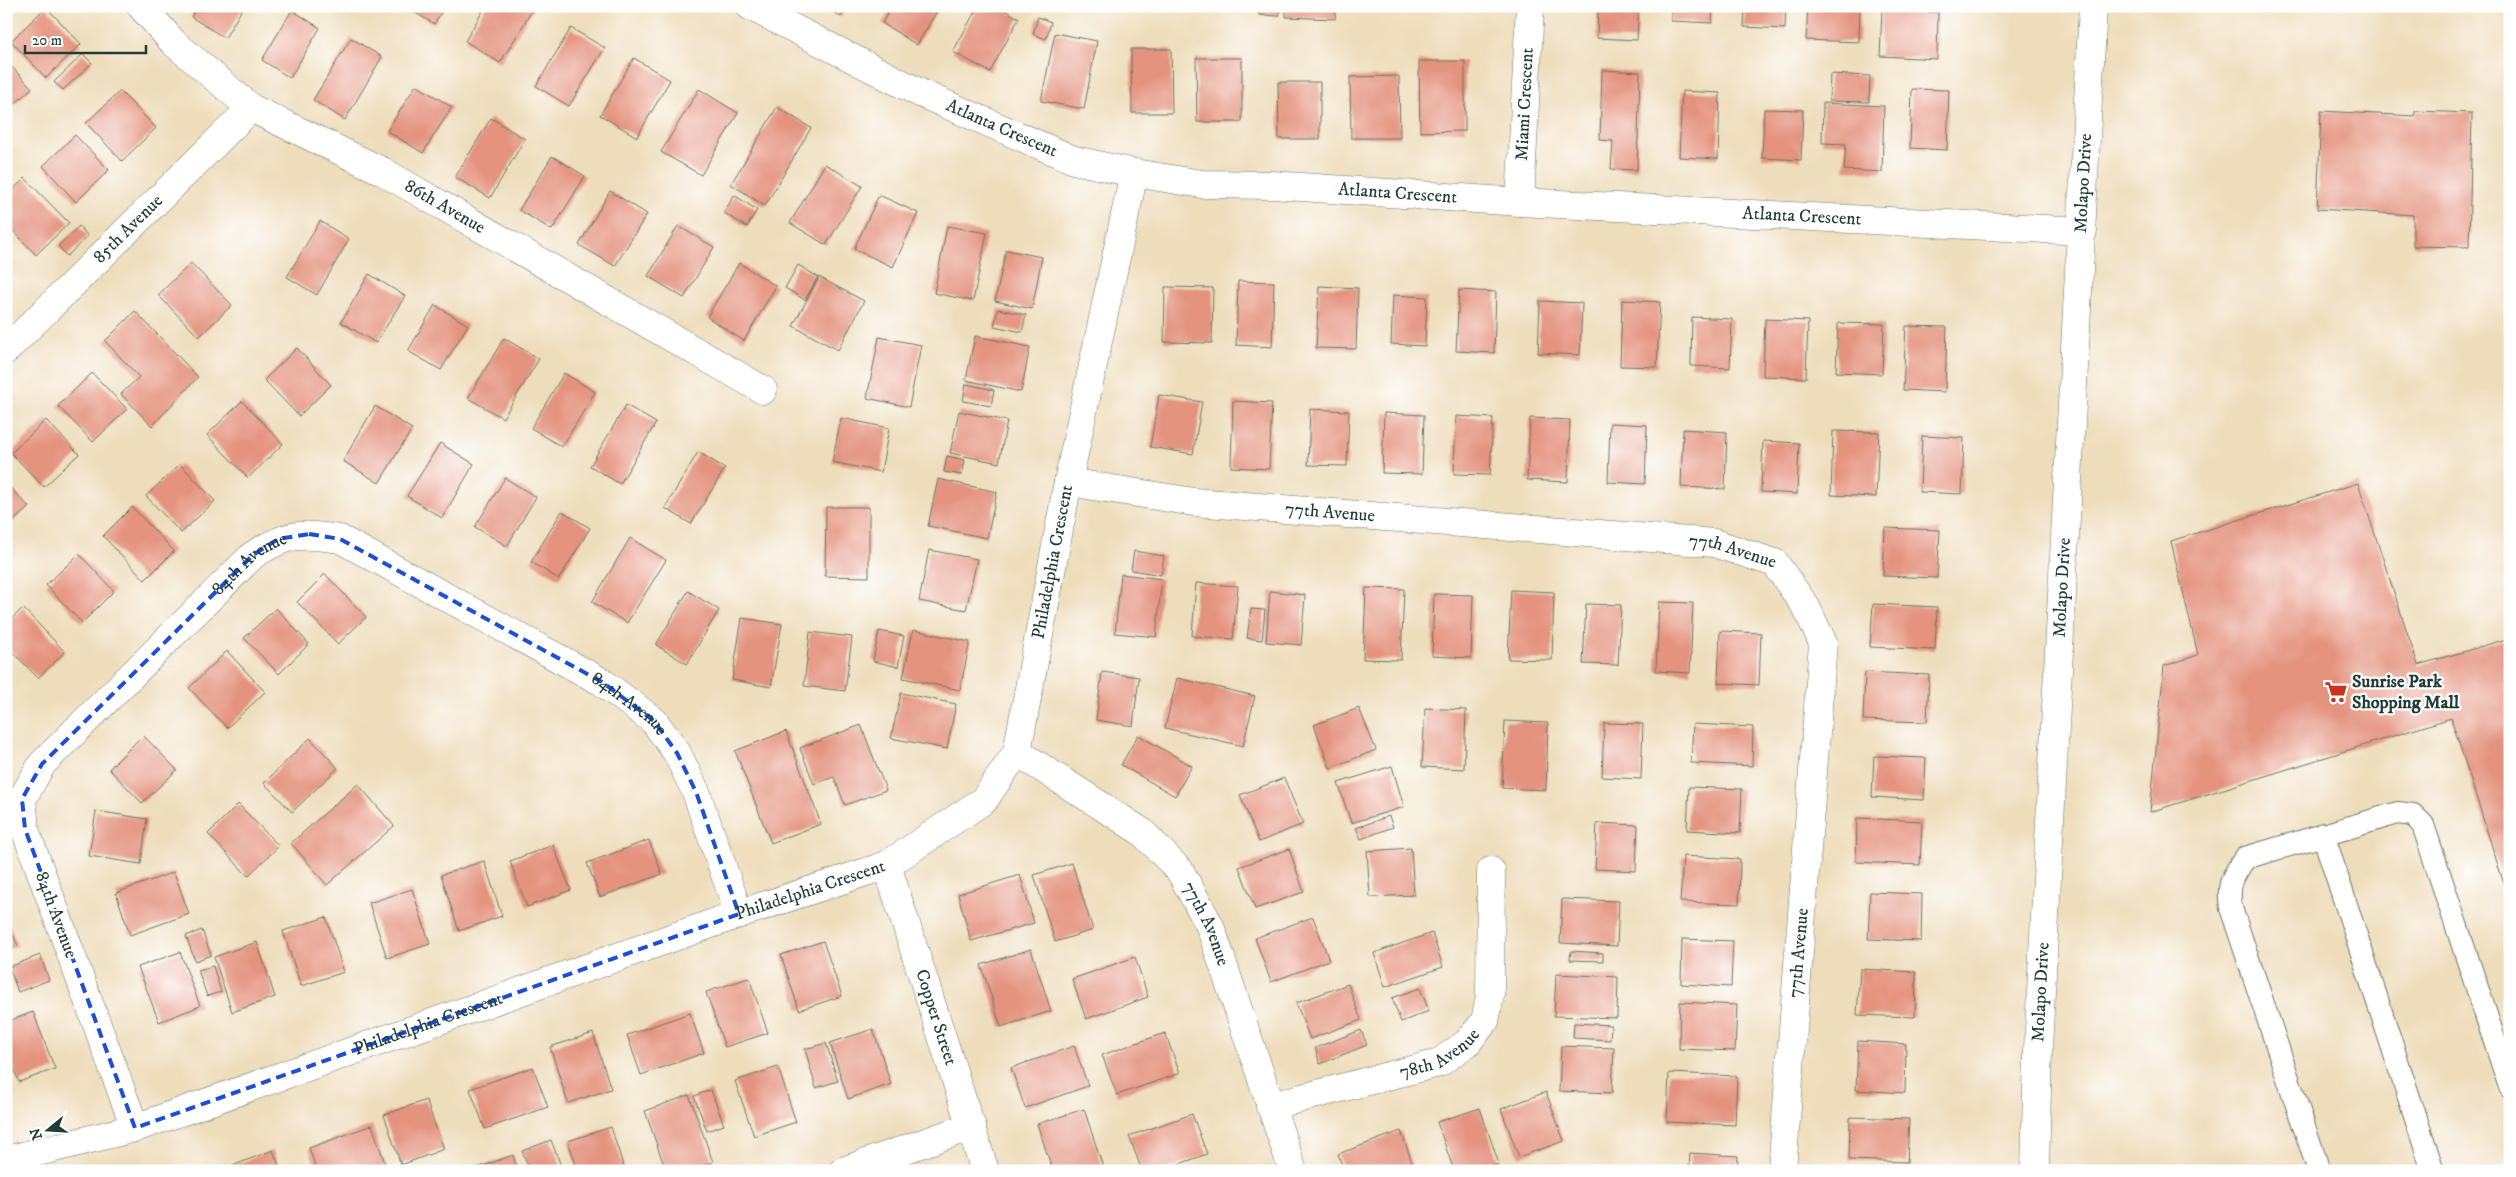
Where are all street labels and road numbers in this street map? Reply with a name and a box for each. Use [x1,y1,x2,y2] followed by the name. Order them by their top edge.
[1511,47,1539,161] street label: Miami Crescent
[943,95,1061,162] street label: Atlanta Crescent
[2070,133,2097,234] street label: Molapo Drive
[400,175,489,239] street label: 86th Avenue
[1337,179,1458,209] street label: Atlanta Crescent
[89,190,168,268] street label: 85th Avenue
[1742,202,1862,231] street label: Atlanta Crescent
[1028,483,1078,641] street label: Philadelphia Crescent
[1284,498,1376,527] street label: 77th Avenue
[207,528,290,600] street label: 84th Avenue
[1688,530,1779,574] street label: 77th Avenue
[2049,537,2076,638] street label: Molapo Drive
[588,667,672,740] street label: 84th Avenue
[733,855,888,925] street label: Philadelphia Crescent
[30,869,82,961] street label: 84th Avenue
[1177,878,1234,969] street label: 77th Avenue
[1784,907,1814,999] street label: 77th Avenue
[2027,942,2055,1042] street label: Molapo Drive
[910,967,962,1068] street label: Copper Street
[351,988,506,1061] street label: Philadelphia Crescent
[1397,1024,1485,1084] street label: 78th Avenue

